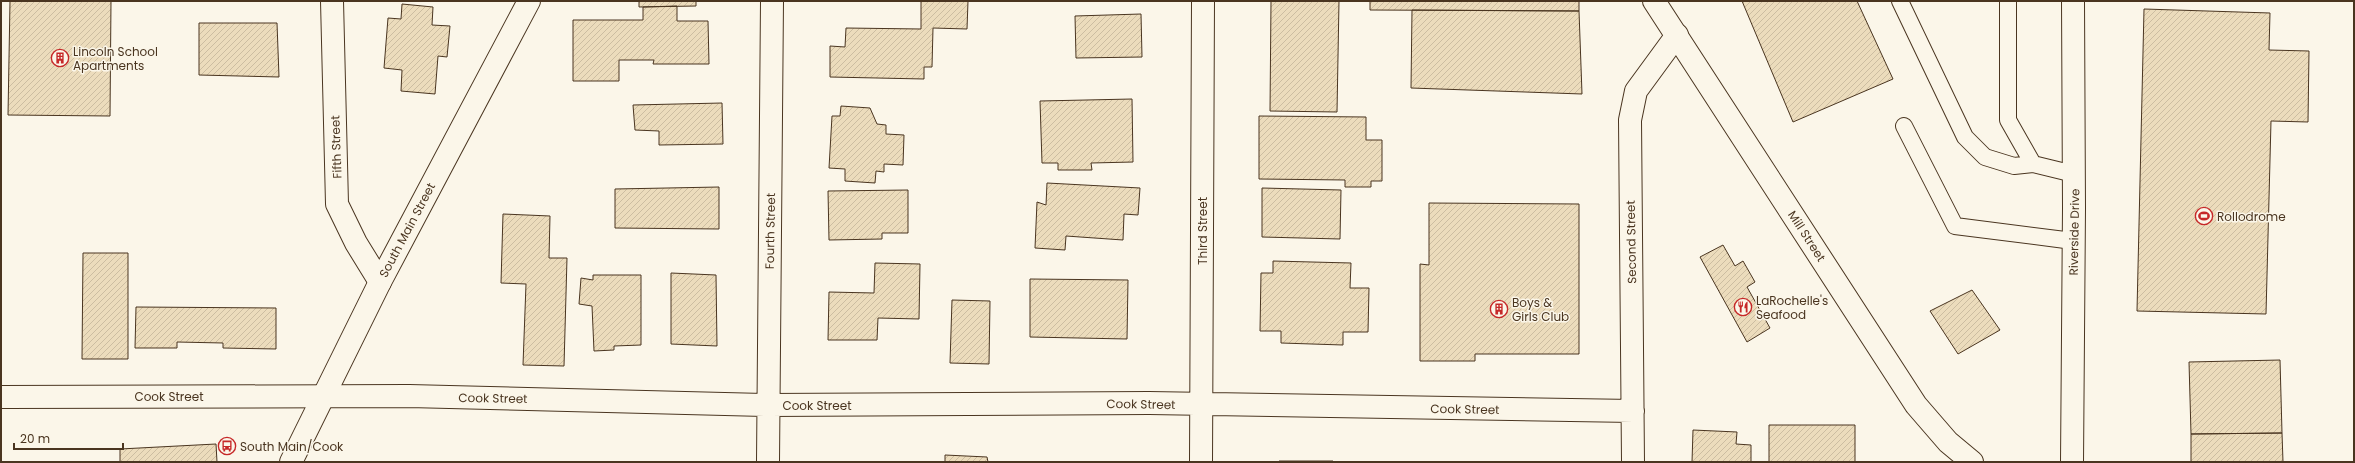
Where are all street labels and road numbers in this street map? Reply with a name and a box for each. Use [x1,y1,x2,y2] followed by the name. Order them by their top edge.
[326,115,346,179] street label: Fifth Street
[375,180,439,280] street label: South Main Street
[2065,188,2083,276] street label: Riverside Drive
[761,193,779,269] street label: Fourth Street
[1194,197,1211,265] street label: Third Street
[1622,200,1640,284] street label: Second Street
[1784,207,1830,265] street label: Mill Street
[134,388,204,405] street label: Cook Street
[458,389,528,407] street label: Cook Street
[1106,395,1176,413] street label: Cook Street
[782,397,852,414] street label: Cook Street
[1430,400,1500,418] street label: Cook Street

